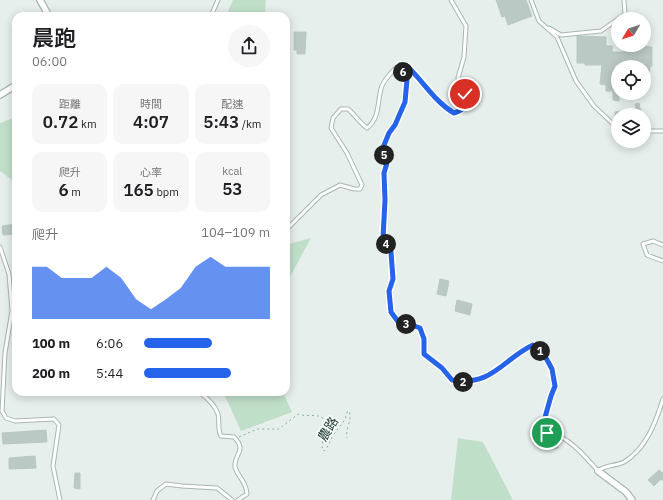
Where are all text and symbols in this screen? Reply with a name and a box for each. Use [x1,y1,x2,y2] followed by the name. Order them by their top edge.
[611,12,651,52] north arrow
[611,12,651,148] map controls
[32,23,76,52] text: 晨跑
[228,25,270,67] button: share
[32,53,67,70] text: 06:00
[611,60,651,100] button: locate
[393,62,413,82] pin: 6
[400,65,406,79] text: 6
[448,77,482,111] pin
[454,83,476,105] icon: check
[59,97,81,111] text: 距離
[140,97,162,111] text: 時間
[221,97,243,111] text: 配速
[611,108,651,148] button: layers
[43,111,79,133] text: 0.72
[133,111,169,133] text: 4:07
[203,111,239,133] text: 5:43
[79,117,97,131] text: km
[239,117,261,131] text: /km
[374,145,394,165] pin: 5
[381,148,387,162] text: 5
[222,164,242,178] text: kcal
[59,165,81,179] text: 爬升
[140,165,162,179] text: 心率
[222,178,243,200] text: 53
[58,179,69,201] text: 6
[123,179,154,201] text: 165
[69,185,81,199] text: m
[154,185,179,199] text: bpm
[201,224,270,241] text: 104–109 m
[32,226,58,243] text: 爬升
[376,234,396,254] pin: 4
[383,237,389,251] text: 4
[396,314,416,334] pin: 3
[403,317,409,331] text: 3
[32,335,70,352] text: 100 m
[96,335,123,352] text: 6:06
[530,341,550,361] pin: 1
[537,344,543,358] text: 1
[32,365,70,382] text: 200 m
[96,365,123,382] text: 5:44
[453,372,473,392] pin: 2
[460,375,466,389] text: 2
[314,413,342,445] street label: 農路
[530,416,564,450] pin
[536,422,558,444] icon: arrive

